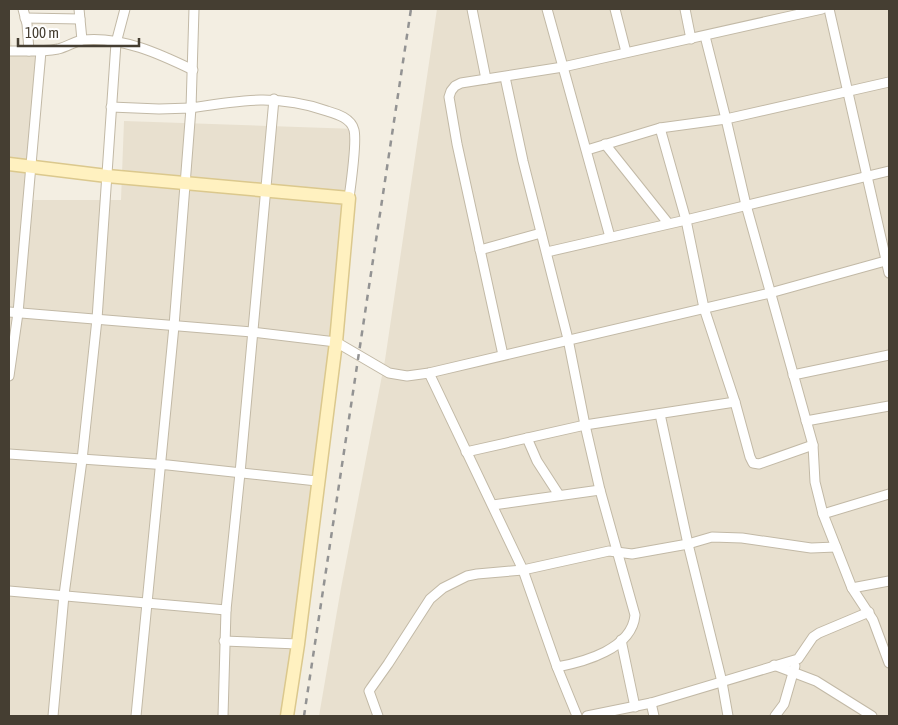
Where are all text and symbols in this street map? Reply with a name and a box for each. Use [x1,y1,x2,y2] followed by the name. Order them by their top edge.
[18,15,139,47] scale bar
[25,24,59,41] text: 100 m

